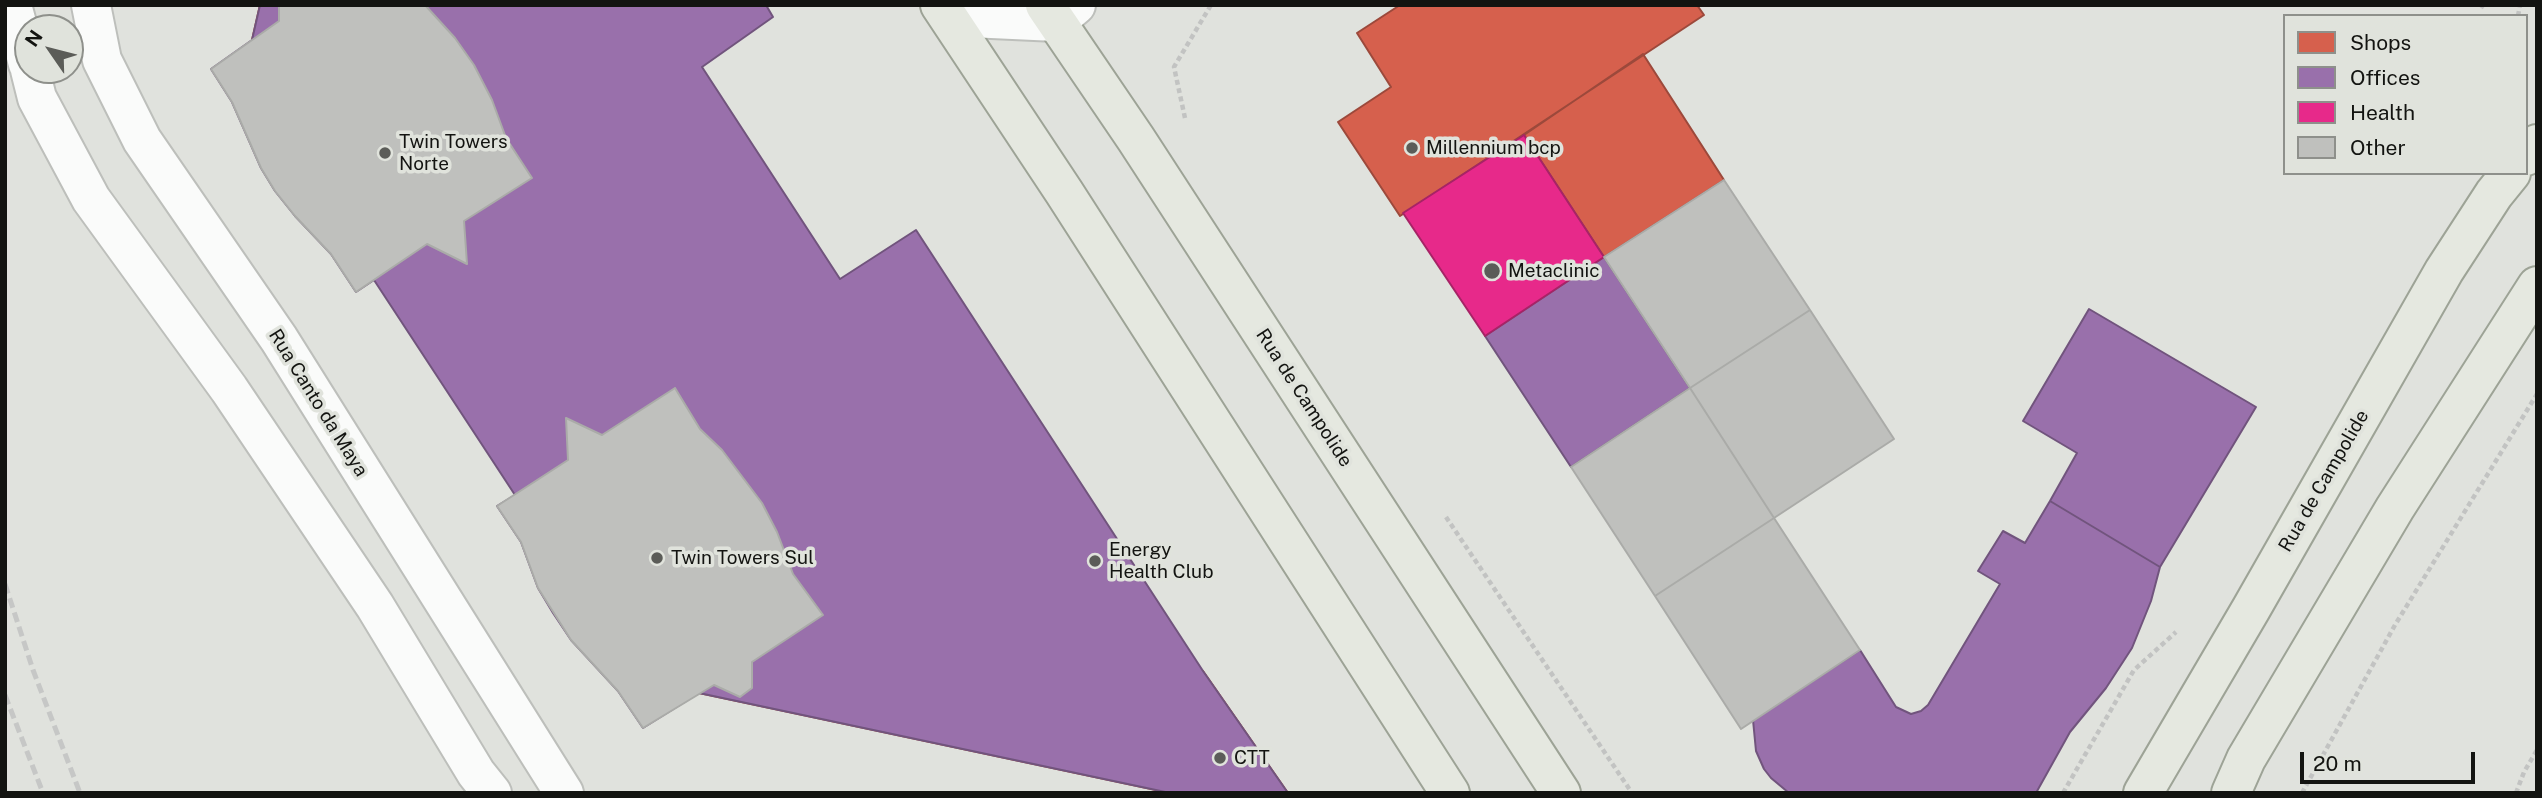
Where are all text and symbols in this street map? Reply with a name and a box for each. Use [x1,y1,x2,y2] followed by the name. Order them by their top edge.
[14,14,84,84] north arrow
[2283,14,2528,175] legend
[20,26,47,51] text: N
[2350,30,2411,55] text: Shops
[2350,65,2420,90] text: Offices
[2350,100,2415,125] text: Health
[399,131,508,175] place label: Twin Towers Norte
[2350,135,2406,160] text: Other
[1426,137,1561,159] place label: Millennium bcp
[1404,140,1420,156] marker: Millennium bcp
[377,145,393,161] marker: Twin Towers Norte
[1508,260,1600,282] place label: Metaclinic
[1482,261,1502,281] marker: Metaclinic
[263,325,373,481] street label: Rua Canto da Maya
[1251,325,1357,471] street label: Rua de Campolide
[2274,406,2374,556] street label: Rua de Campolide
[1109,539,1214,583] place label: Energy Health Club
[671,547,814,569] place label: Twin Towers Sul
[649,550,665,566] marker: Twin Towers Sul
[1087,553,1103,569] marker: Energy Health Club
[2304,738,2479,782] scale bar
[1234,747,1270,769] place label: CTT
[1212,750,1228,766] marker: CTT
[2313,751,2362,776] text: 20 m

